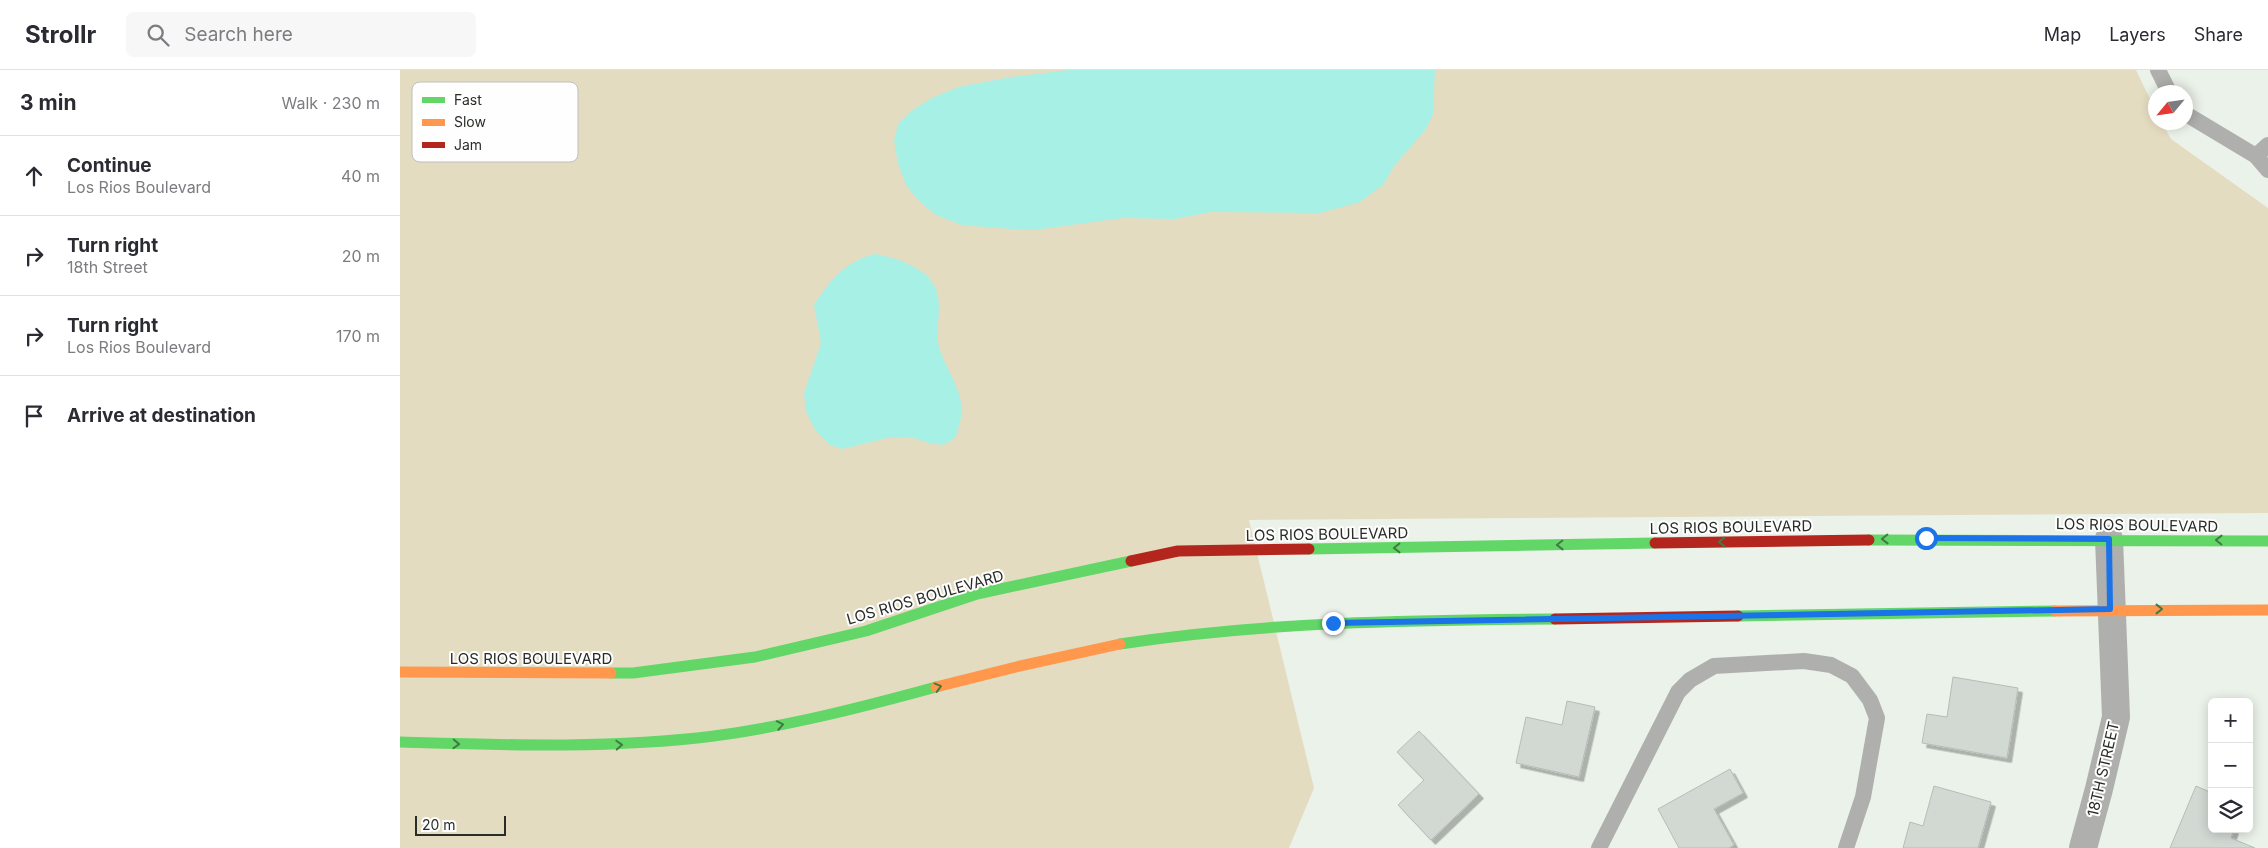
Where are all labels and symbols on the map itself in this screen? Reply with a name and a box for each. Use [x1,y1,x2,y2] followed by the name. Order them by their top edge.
[412,82,578,162] legend
[2148,85,2193,130] north arrow
[454,91,482,108] text: Fast
[454,113,486,130] text: Slow
[454,136,482,153] text: Jam
[2056,514,2218,536] street label: LOS RIOS BOULEVARD
[1650,516,1812,538] street label: LOS RIOS BOULEVARD
[1246,523,1408,545] street label: LOS RIOS BOULEVARD
[1915,527,1938,550] route start
[1881,534,1888,544] one-way arrow
[2215,535,2223,546] one-way arrow
[1718,537,1726,547] one-way arrow
[1556,540,1564,550] one-way arrow
[1393,542,1401,553] one-way arrow
[844,565,1006,629] street label: LOS RIOS BOULEVARD
[2156,604,2163,614] one-way arrow
[1322,612,1345,635] route end
[450,649,612,668] street label: LOS RIOS BOULEVARD
[933,682,942,693] one-way arrow
[775,720,784,730] one-way arrow
[2083,720,2123,818] street label: 18TH STREET
[453,739,461,749] one-way arrow
[615,739,623,750] one-way arrow
[415,813,506,836] scale bar

